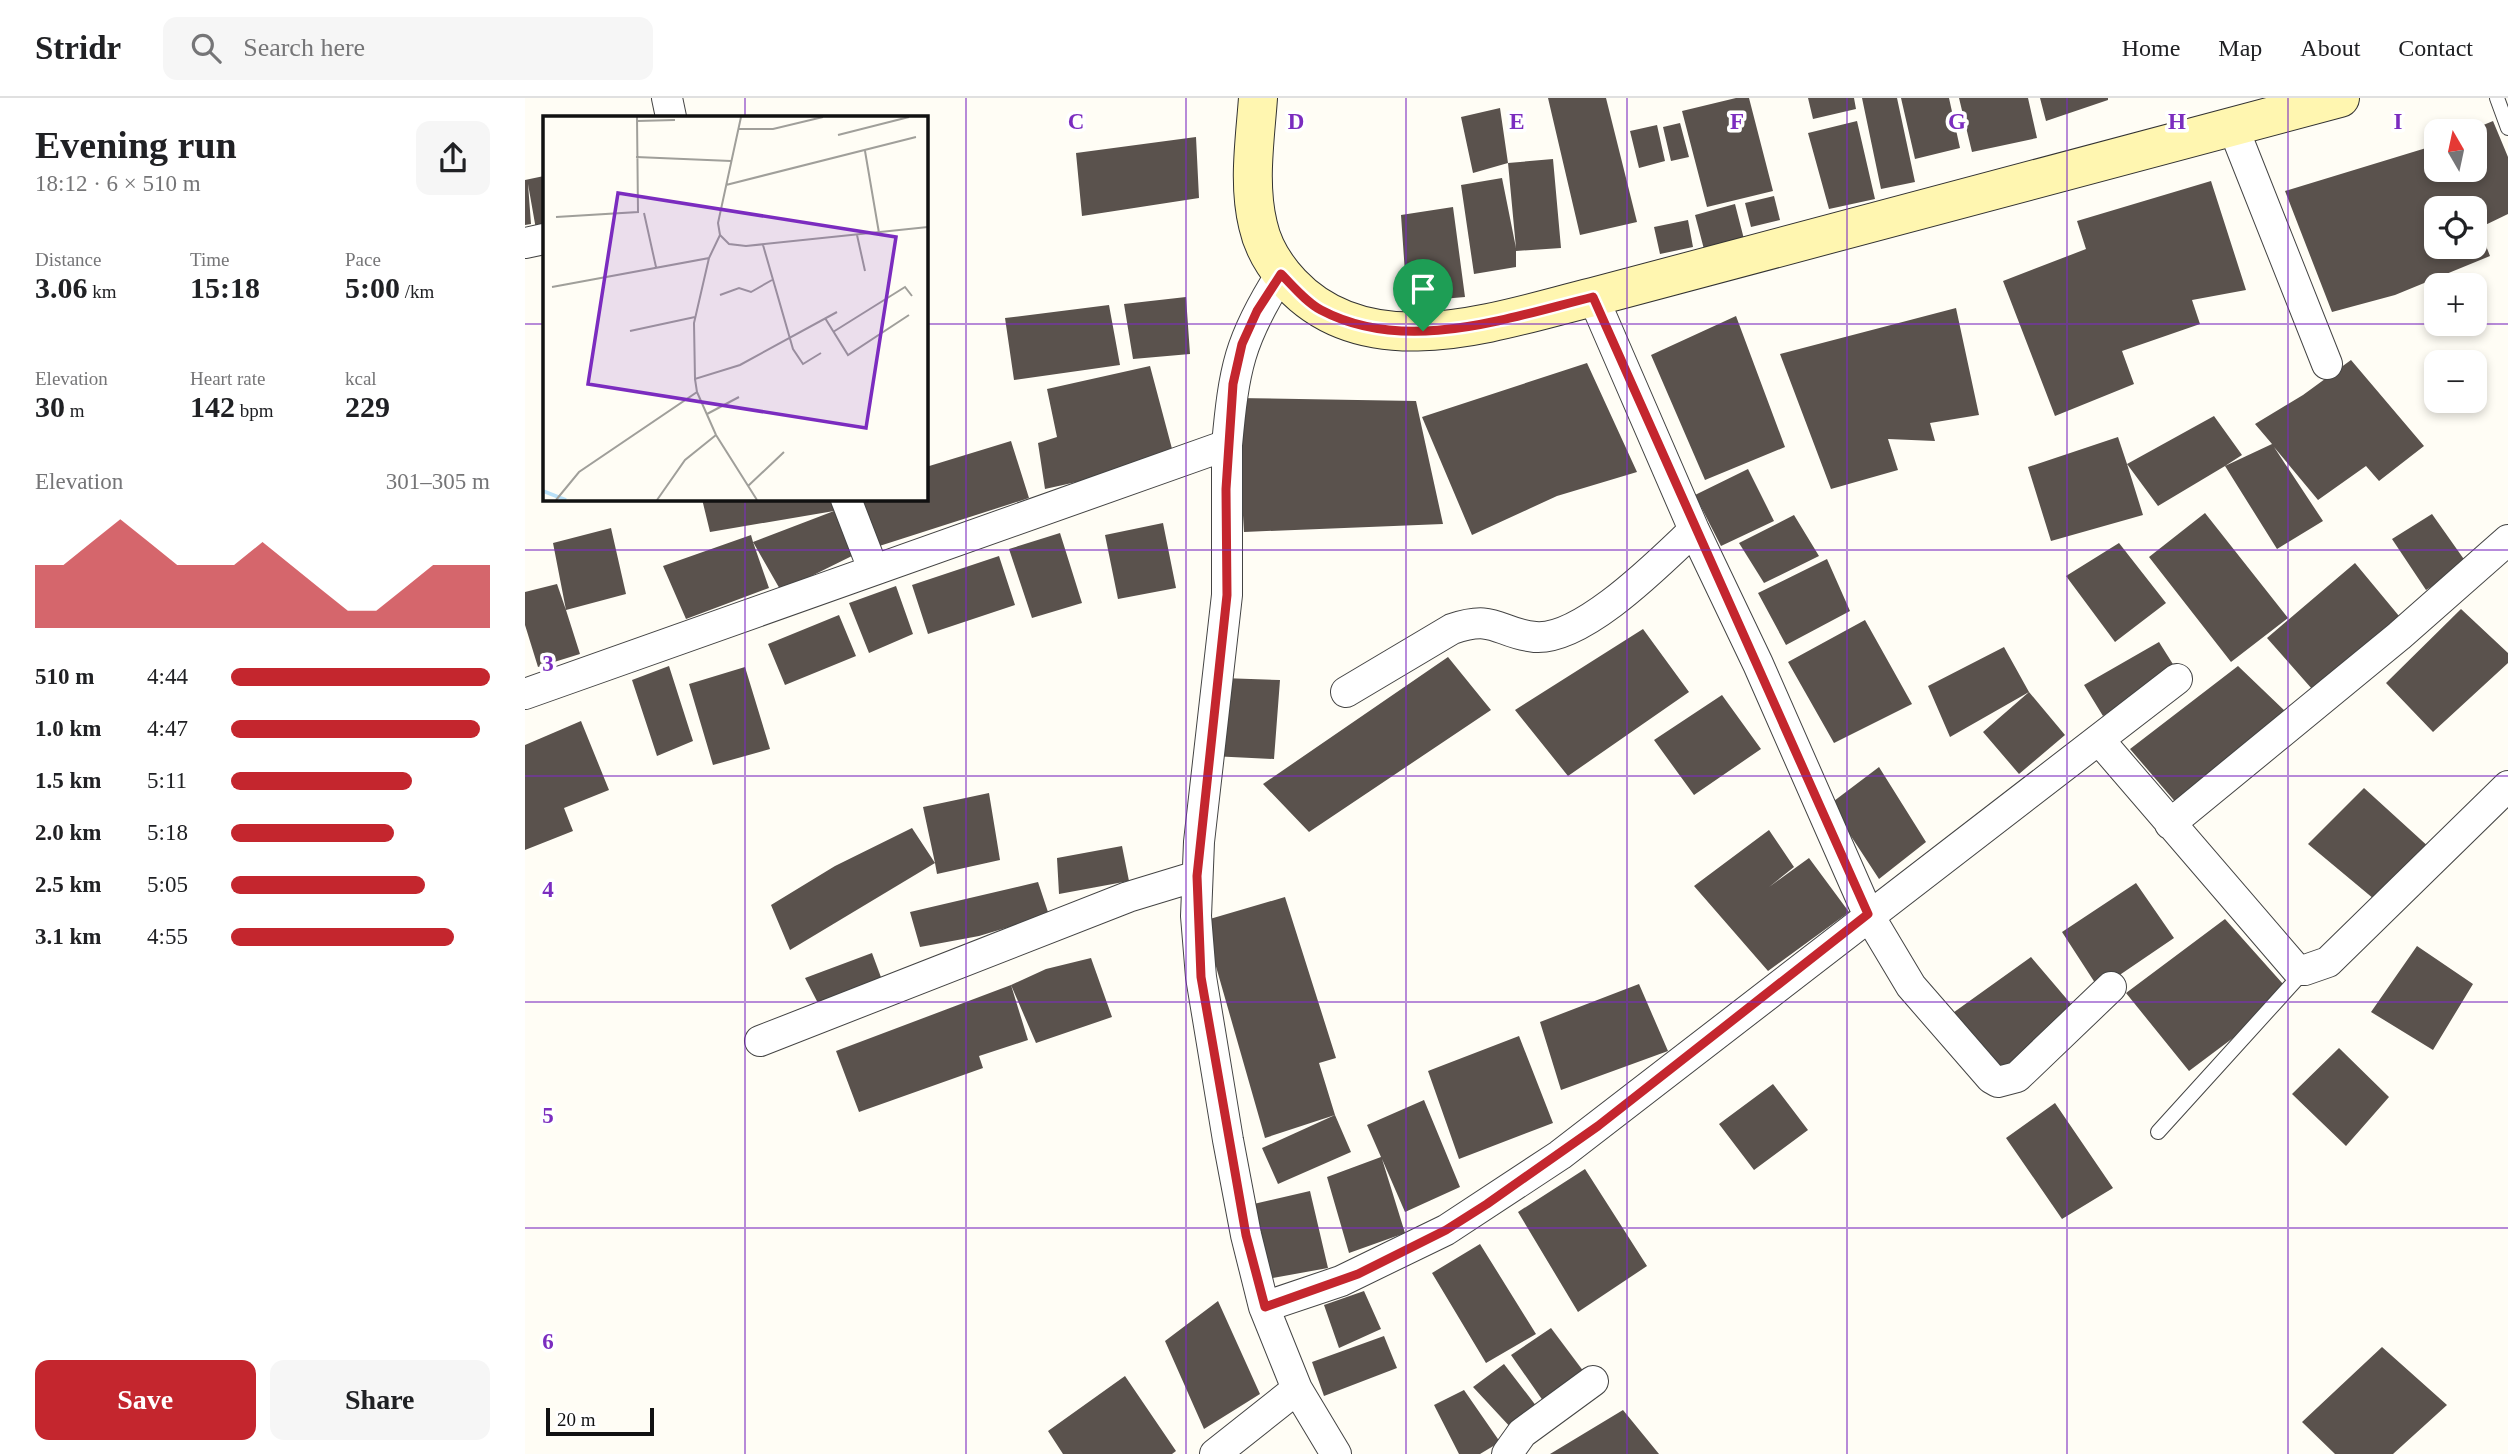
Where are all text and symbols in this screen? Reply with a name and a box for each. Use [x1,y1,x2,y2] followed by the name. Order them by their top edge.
[163,17,653,80] search box
[187,29,225,67] icon: search
[35,30,121,66] text: Stridr
[243,33,365,62] text: Search here
[2122,35,2180,61] text: Home
[2218,35,2262,61] text: Map
[2300,35,2360,61] text: About
[2398,35,2473,61] text: Contact
[1068,109,1084,134] text: C
[1288,109,1304,134] text: D
[1509,109,1525,134] text: E
[1730,109,1744,134] text: F
[1948,109,1966,134] text: G
[2168,109,2186,134] text: H
[2394,109,2403,134] text: I
[543,116,927,500] inset map
[2424,119,2487,182] north arrow
[2424,119,2487,413] map controls
[416,121,490,195] button: share
[35,124,237,166] text: Evening run
[35,171,201,196] text: 18:12 · 6 × 510 m
[2424,196,2487,259] button: locate
[35,249,101,270] text: Distance
[190,249,229,270] text: Time
[345,249,381,270] text: Pace
[1393,259,1453,331] pin
[1404,270,1442,308] icon: arrive
[35,271,88,304] text: 3.06
[190,271,260,304] text: 15:18
[345,271,400,304] text: 5:00
[2424,273,2487,336] button: +
[88,281,117,302] text: km
[400,281,434,302] text: /km
[2424,350,2487,413] button: −
[35,368,108,389] text: Elevation
[190,368,265,389] text: Heart rate
[345,368,377,389] text: kcal
[35,390,65,423] text: 30
[190,390,235,423] text: 142
[345,390,390,423] text: 229
[65,400,85,421] text: m
[235,400,274,421] text: bpm
[35,469,123,494] text: Elevation
[386,469,490,494] text: 301–305 m
[542,651,554,676] text: 3
[35,664,94,689] text: 510 m
[147,664,188,689] text: 4:44
[35,716,101,741] text: 1.0 km
[147,716,188,741] text: 4:47
[35,768,101,793] text: 1.5 km
[147,768,187,793] text: 5:11
[35,820,101,845] text: 2.0 km
[147,820,188,845] text: 5:18
[35,872,101,897] text: 2.5 km
[147,872,188,897] text: 5:05
[542,877,554,902] text: 4
[35,924,101,949] text: 3.1 km
[147,924,188,949] text: 4:55
[542,1103,554,1128] text: 5
[542,1329,554,1354] text: 6
[35,1360,256,1440] button: Save
[270,1360,490,1440] button: Share
[546,1405,655,1437] scale bar
[557,1409,596,1430] text: 20 m

